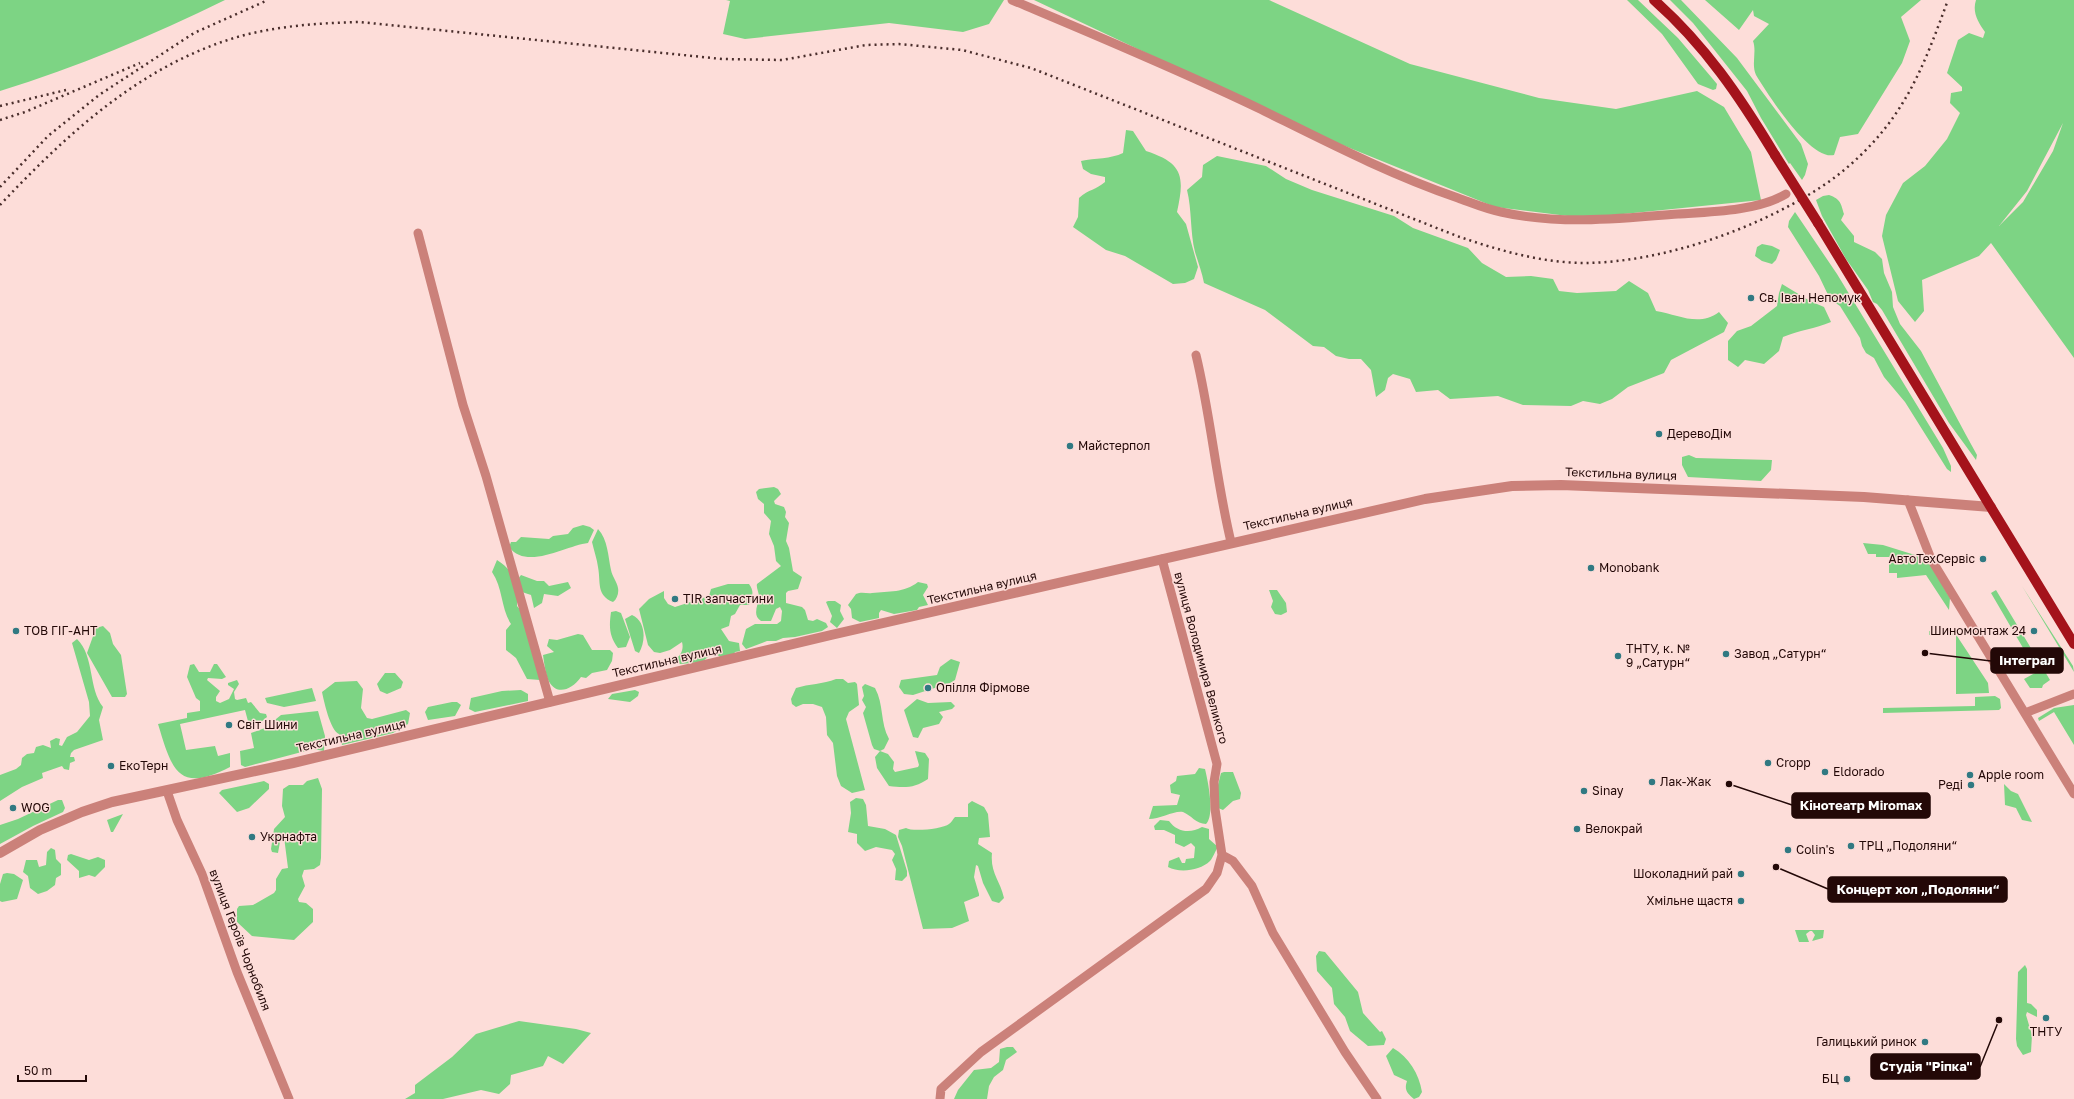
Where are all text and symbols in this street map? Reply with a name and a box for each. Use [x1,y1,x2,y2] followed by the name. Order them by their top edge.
[1759,290,1861,305] place label: Св. Іван Непомук
[1746,293,1756,303] marker: Св. Іван Непомук
[1667,426,1732,441] place label: ДеревоДім
[1654,429,1664,439] marker: ДеревоДім
[1078,438,1150,453] place label: Майстерпол
[1065,441,1075,451] marker: Майстерпол
[1565,464,1677,483] street label: Текстильна вулиця
[1242,494,1354,533] street label: Текстильна вулиця
[1889,551,1975,566] place label: АвтоТехСервіс
[1978,554,1988,564] marker: АвтоТехСервіс
[1599,560,1660,575] place label: Monobank
[1586,563,1596,573] marker: Monobank
[926,568,1038,607] street label: Текстильна вулиця
[1171,570,1232,745] street label: вулиця Володимира Великого
[683,591,773,606] place label: TIR запчастини
[670,594,680,604] marker: TIR запчастини
[24,623,98,638] place label: ТОВ ГІГ-АНТ
[1930,623,2026,638] place label: Шиномонтаж 24
[11,626,21,636] marker: ТОВ ГІГ-АНТ
[2029,626,2039,636] marker: Шиномонтаж 24
[611,641,723,680] street label: Текстильна вулиця
[1626,641,1690,670] place label: ТНТУ, к. № 9 „Сатурн“
[1734,646,1827,661] place label: Завод „Сатурн“
[1991,648,2063,673] callout: Інтеграл
[1721,649,1731,659] marker: Завод „Сатурн“
[1613,651,1623,661] marker: ТНТУ, к. № 9 „Сатурн“
[1999,652,2055,668] text: Інтеграл
[936,680,1030,695] place label: Опілля Фірмове
[923,683,933,693] marker: Опілля Фірмове
[295,716,407,755] street label: Текстильна вулиця
[237,717,298,732] place label: Світ Шини
[224,720,234,730] marker: Світ Шини
[1776,755,1811,770] place label: Cropp
[119,758,168,773] place label: ЕкоТерн
[1763,758,1773,768] marker: Cropp
[106,761,116,771] marker: ЕкоТерн
[1833,764,1885,779] place label: Eldorado
[1820,767,1830,777] marker: Eldorado
[1978,767,2044,782] place label: Apple room
[1965,770,1975,780] marker: Apple room
[1660,774,1712,789] place label: Лак-Жак
[1647,777,1657,787] marker: Лак-Жак
[1938,777,1963,792] place label: Реді
[1966,780,1976,790] marker: Реді
[1592,783,1624,798] place label: Sinay
[1579,786,1589,796] marker: Sinay
[1792,793,1930,818] callout: Кінотеатр Miromax
[1800,797,1923,813] text: Кінотеатр Miromax
[21,800,50,815] place label: WOG
[8,803,18,813] marker: WOG
[1585,821,1642,836] place label: Велокрай
[1572,824,1582,834] marker: Велокрай
[260,829,317,844] place label: Укрнафта
[247,832,257,842] marker: Укрнафта
[1859,838,1957,853] place label: ТРЦ „Подоляни“
[1846,841,1856,851] marker: ТРЦ „Подоляни“
[1796,842,1835,857] place label: Colin's
[1783,845,1793,855] marker: Colin's
[1633,866,1733,881] place label: Шоколадний рай
[207,867,274,1013] street label: вулиця Героїв Чорнобиля
[1736,869,1746,879] marker: Шоколадний рай
[1828,877,2007,902] callout: Концерт хол „Подоляни“
[1836,881,2000,897] text: Концерт хол „Подоляни“
[1647,893,1733,908] place label: Хмільне щастя
[1736,896,1746,906] marker: Хмільне щастя
[2041,1013,2051,1023] marker: ТНТУ
[2030,1024,2062,1039] place label: ТНТУ
[1816,1034,1917,1049] place label: Галицький ринок
[1920,1037,1930,1047] marker: Галицький ринок
[1871,1054,1980,1079] callout: Студія "Ріпка"
[18,1057,86,1083] scale bar
[1879,1058,1973,1074] text: Студія "Ріпка"
[24,1063,52,1078] text: 50 m
[1822,1071,1839,1086] place label: БЦ
[1842,1074,1852,1084] marker: БЦ

